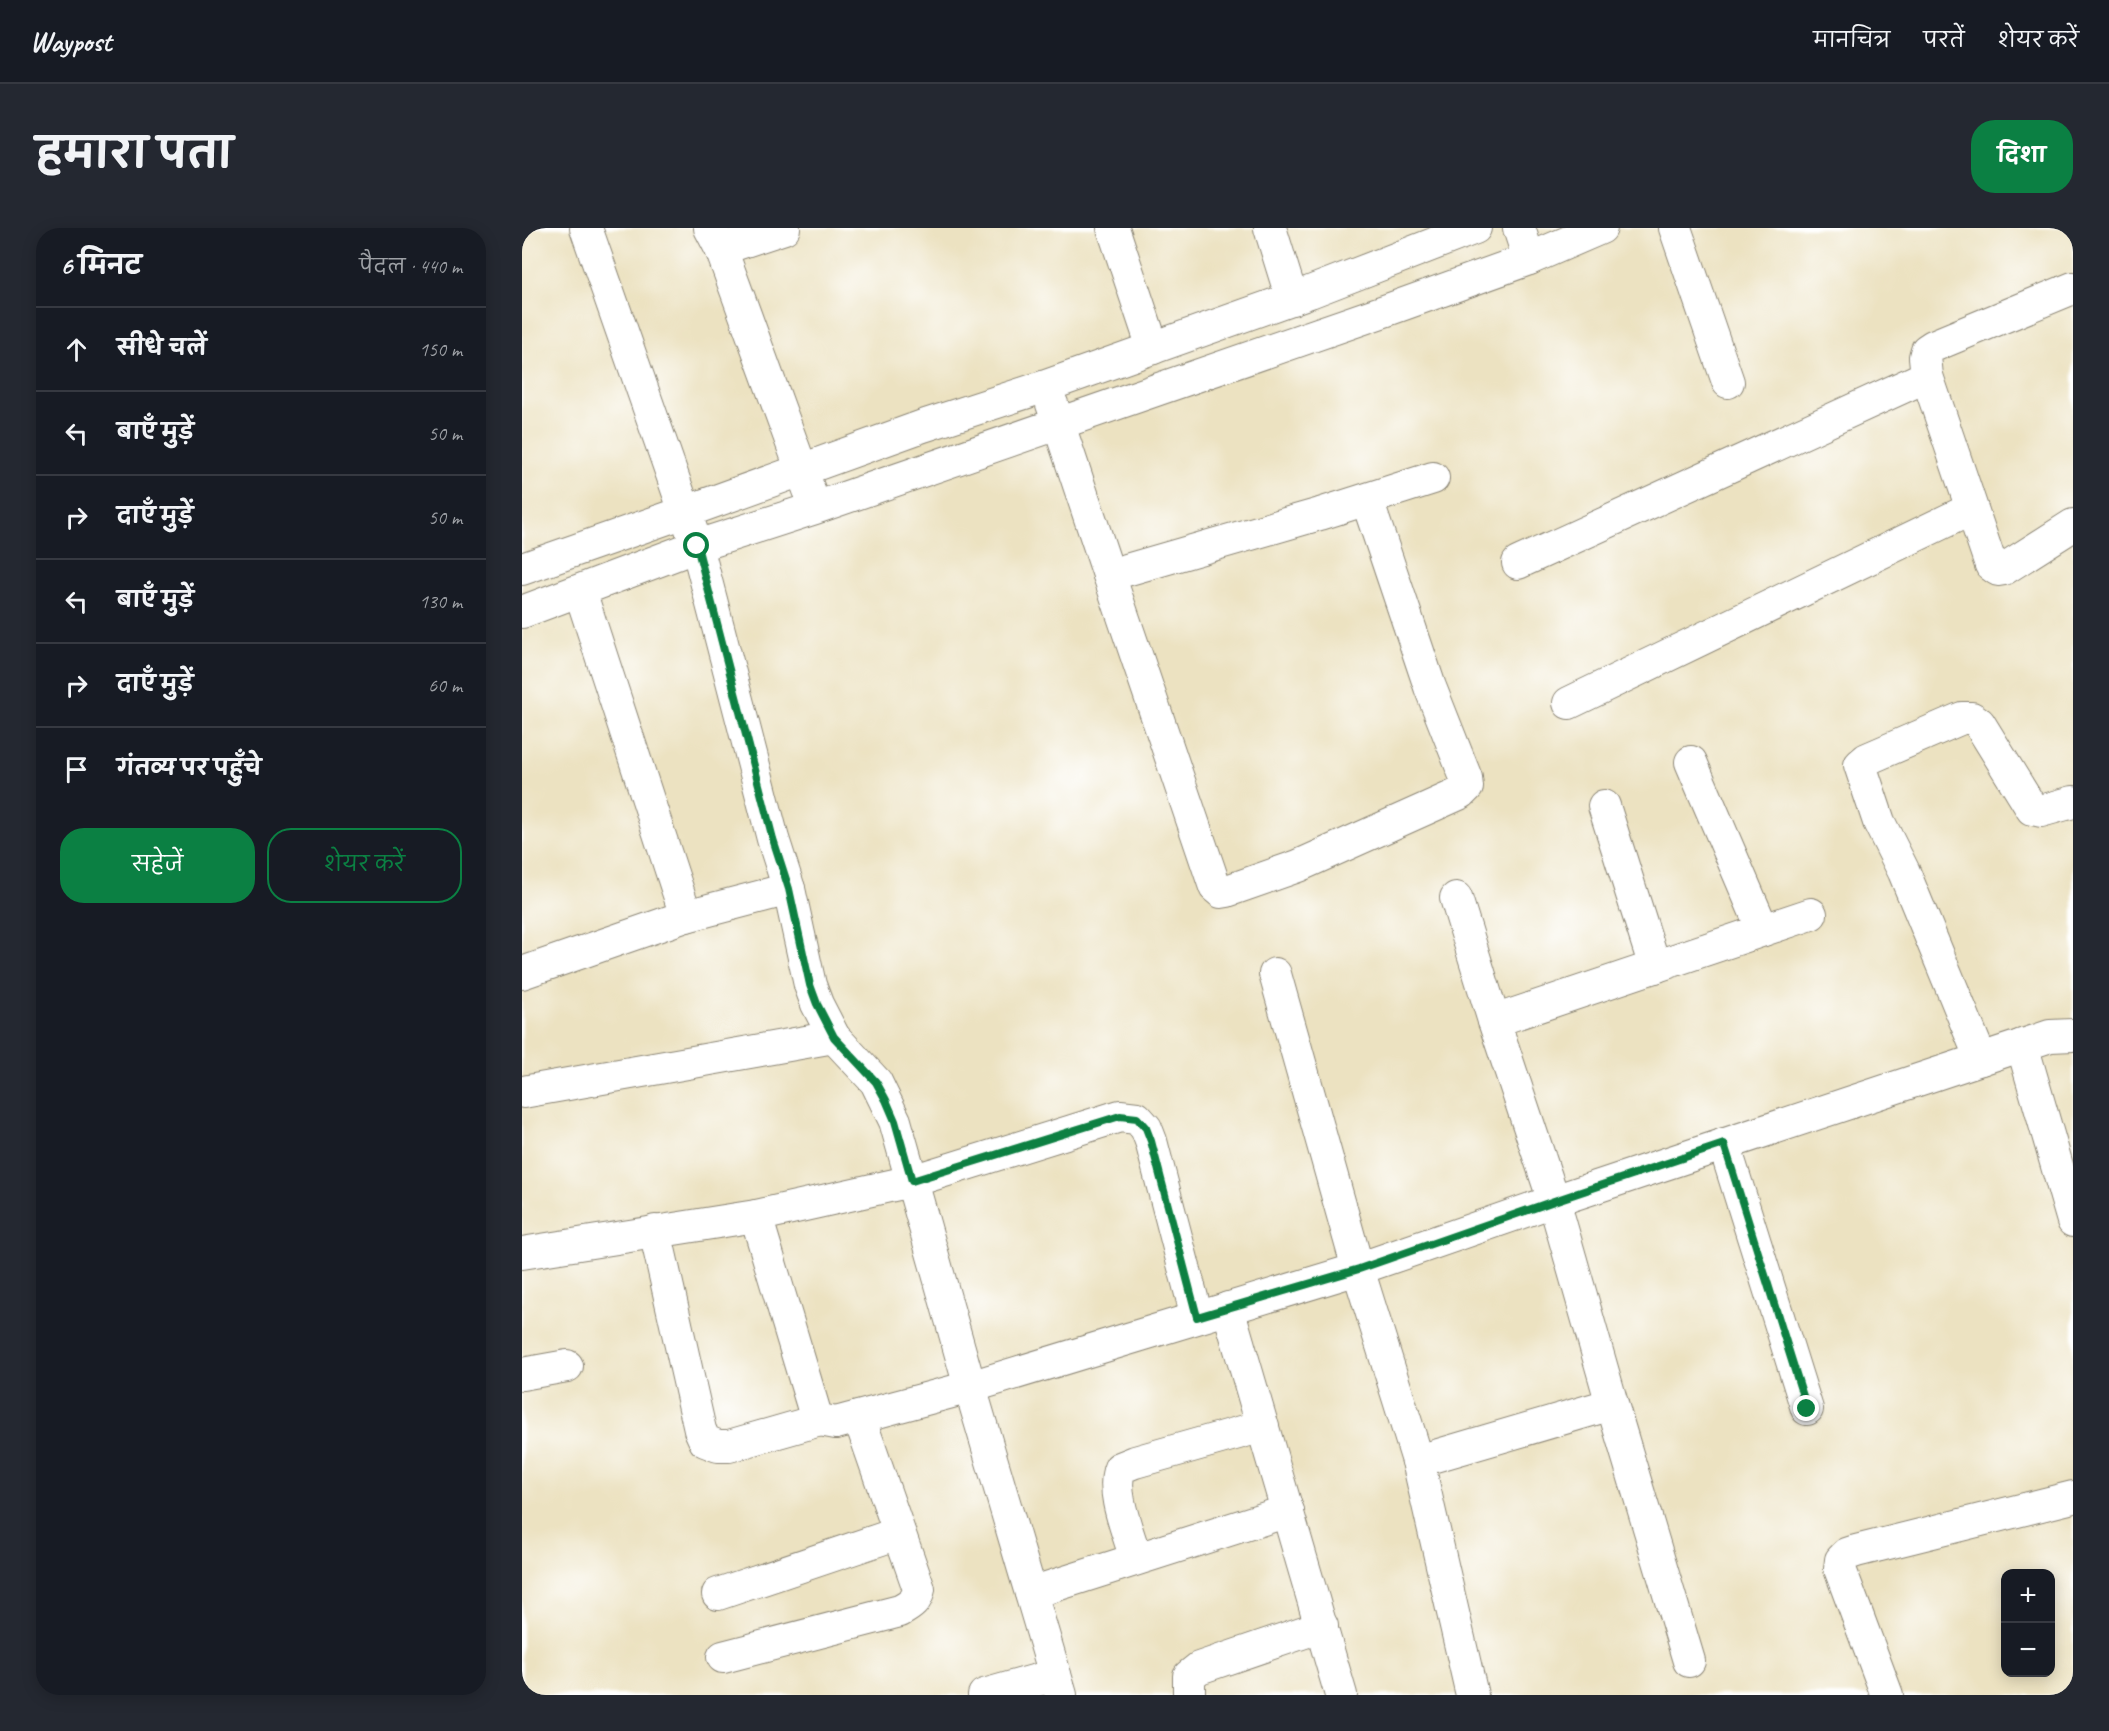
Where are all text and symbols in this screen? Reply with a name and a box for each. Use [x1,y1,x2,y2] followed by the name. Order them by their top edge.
[30,24,111,59] text: Waypost
[1813,27,1890,53] text: मानचित्र
[1923,27,1965,53] text: परतें
[1998,27,2079,53] text: शेयर करें
[1971,120,2073,193] button: दिशा
[36,127,233,180] text: हमारा पता
[60,249,142,282] text: 6 मिनट
[359,254,462,279] text: पैदल · 440 m
[60,333,93,366] icon: ahead
[117,334,207,362] text: सीधे चलें
[419,337,462,362] text: 150 m
[60,417,93,450] icon: left
[117,418,194,446] text: बाएँ मुड़ें
[428,421,462,446] text: 50 m
[60,501,93,534] icon: right
[117,502,193,530] text: दाएँ मुड़ें
[428,505,462,530] text: 50 m
[683,532,709,558] route start
[60,585,93,618] icon: left
[117,586,194,614] text: बाएँ मुड़ें
[419,589,462,614] text: 130 m
[60,669,93,702] icon: right
[117,670,193,698] text: दाएँ मुड़ें
[428,673,462,698] text: 60 m
[60,753,93,786] icon: arrive
[117,754,261,782] text: गंतव्य पर पहुँचे
[60,828,255,903] button: सहेजें
[267,828,462,903] button: शेयर करें
[1793,1395,1819,1421] route end
[2001,1569,2055,1677] map controls
[2001,1569,2055,1623] button: +
[2001,1623,2055,1677] button: −

